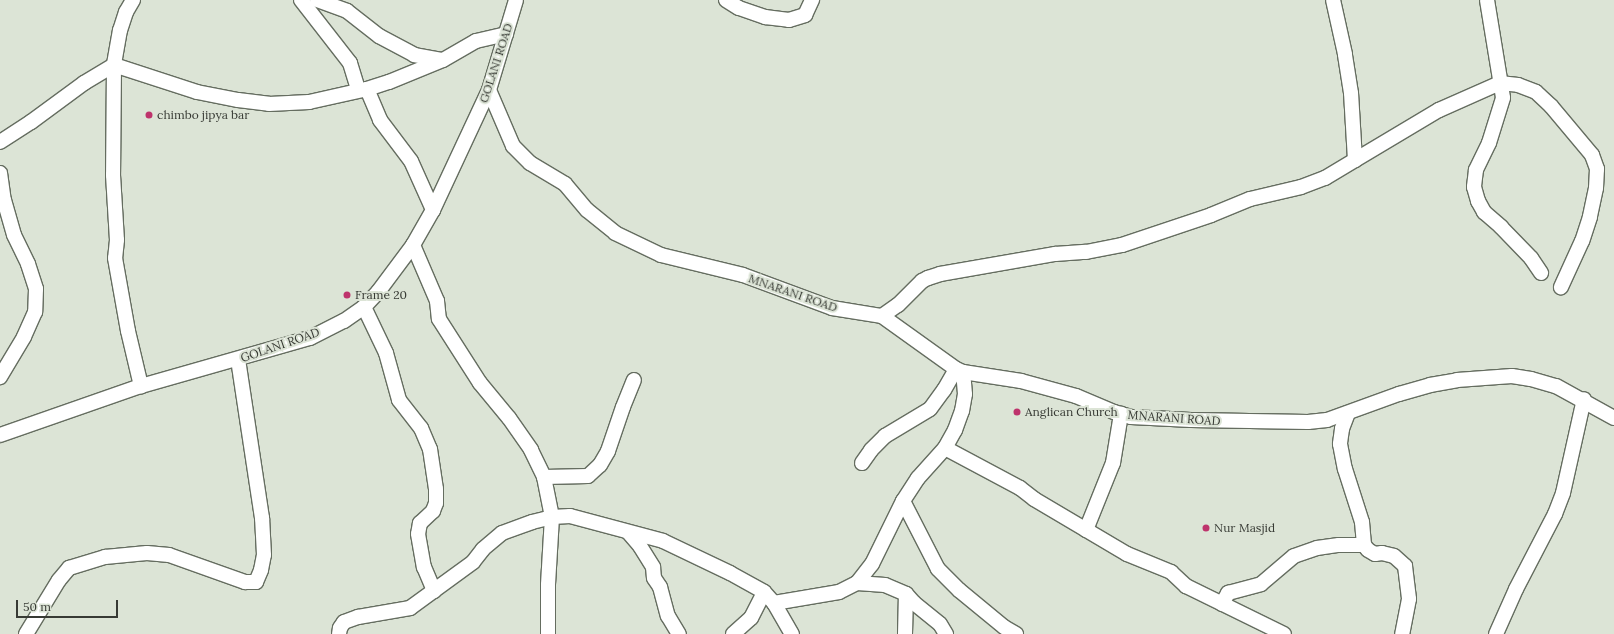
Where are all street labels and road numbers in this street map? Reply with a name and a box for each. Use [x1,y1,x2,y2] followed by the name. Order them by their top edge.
[476,21,516,105] street label: GOLANI ROAD
[747,271,839,315] street label: MNARANI ROAD
[239,325,321,365] street label: GOLANI ROAD
[1127,408,1221,428] street label: MNARANI ROAD

